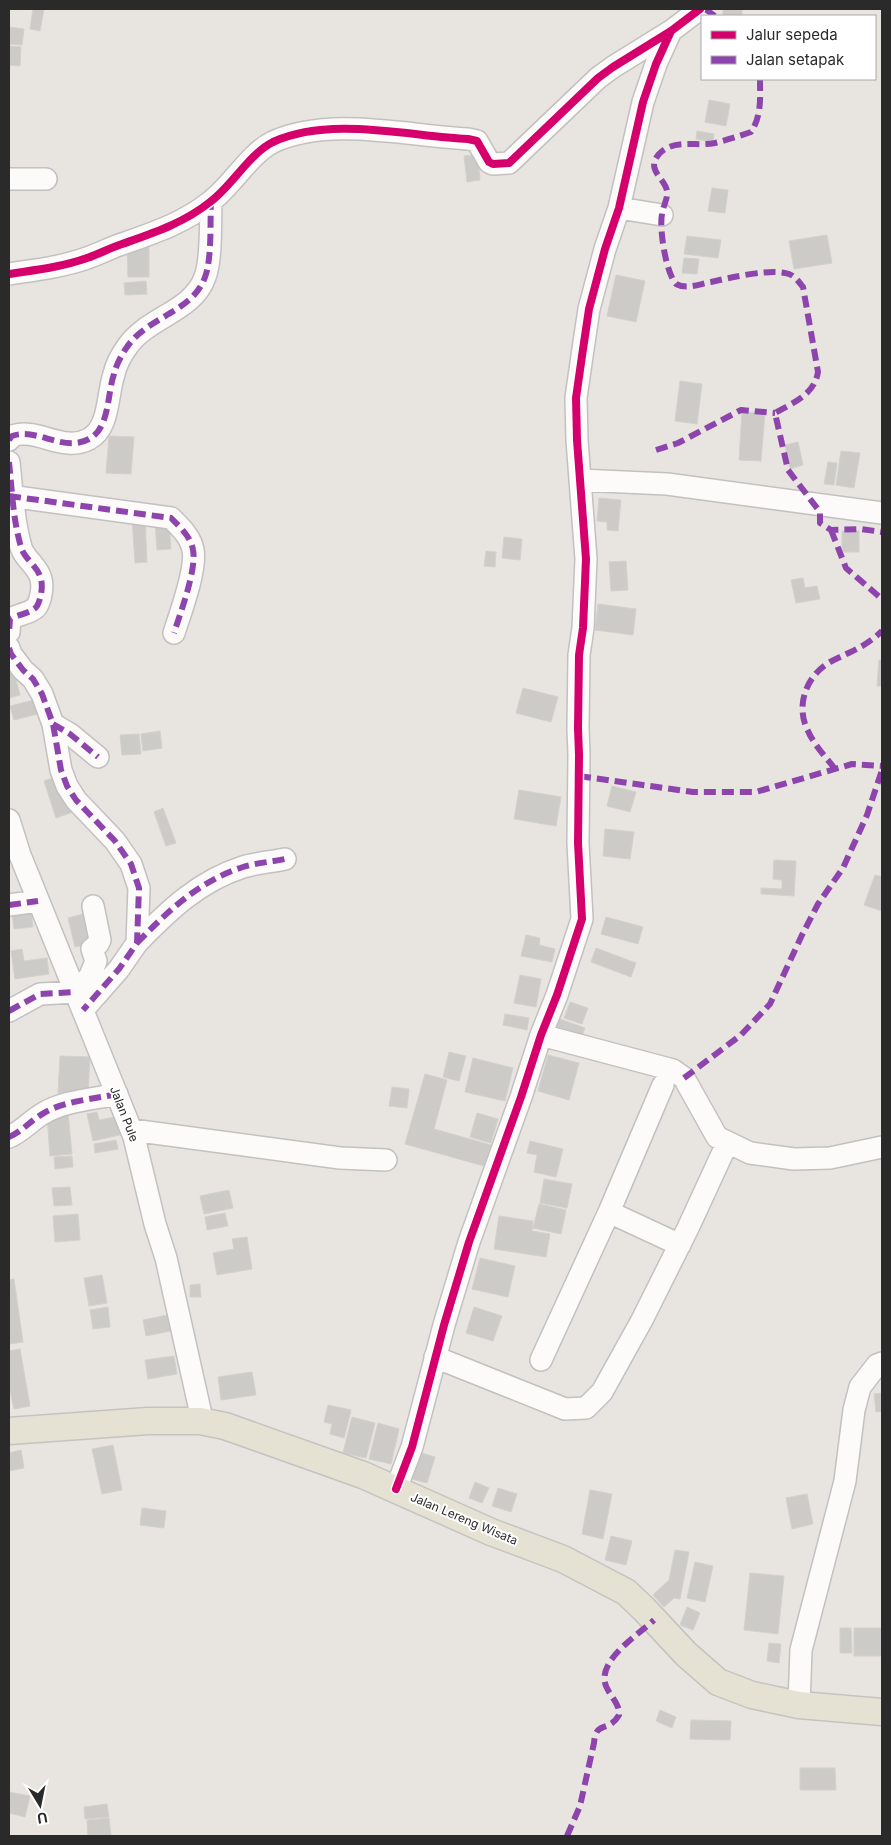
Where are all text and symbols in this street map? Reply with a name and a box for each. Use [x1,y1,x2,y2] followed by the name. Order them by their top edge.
[701,15,876,80] legend
[746,25,838,44] text: Jalur sepeda
[746,50,845,69] text: Jalan setapak
[107,1084,142,1144] street label: Jalan Pule
[408,1489,520,1548] street label: Jalan Lereng Wisata
[15,1780,65,1830] north arrow
[36,1809,49,1828] text: U

